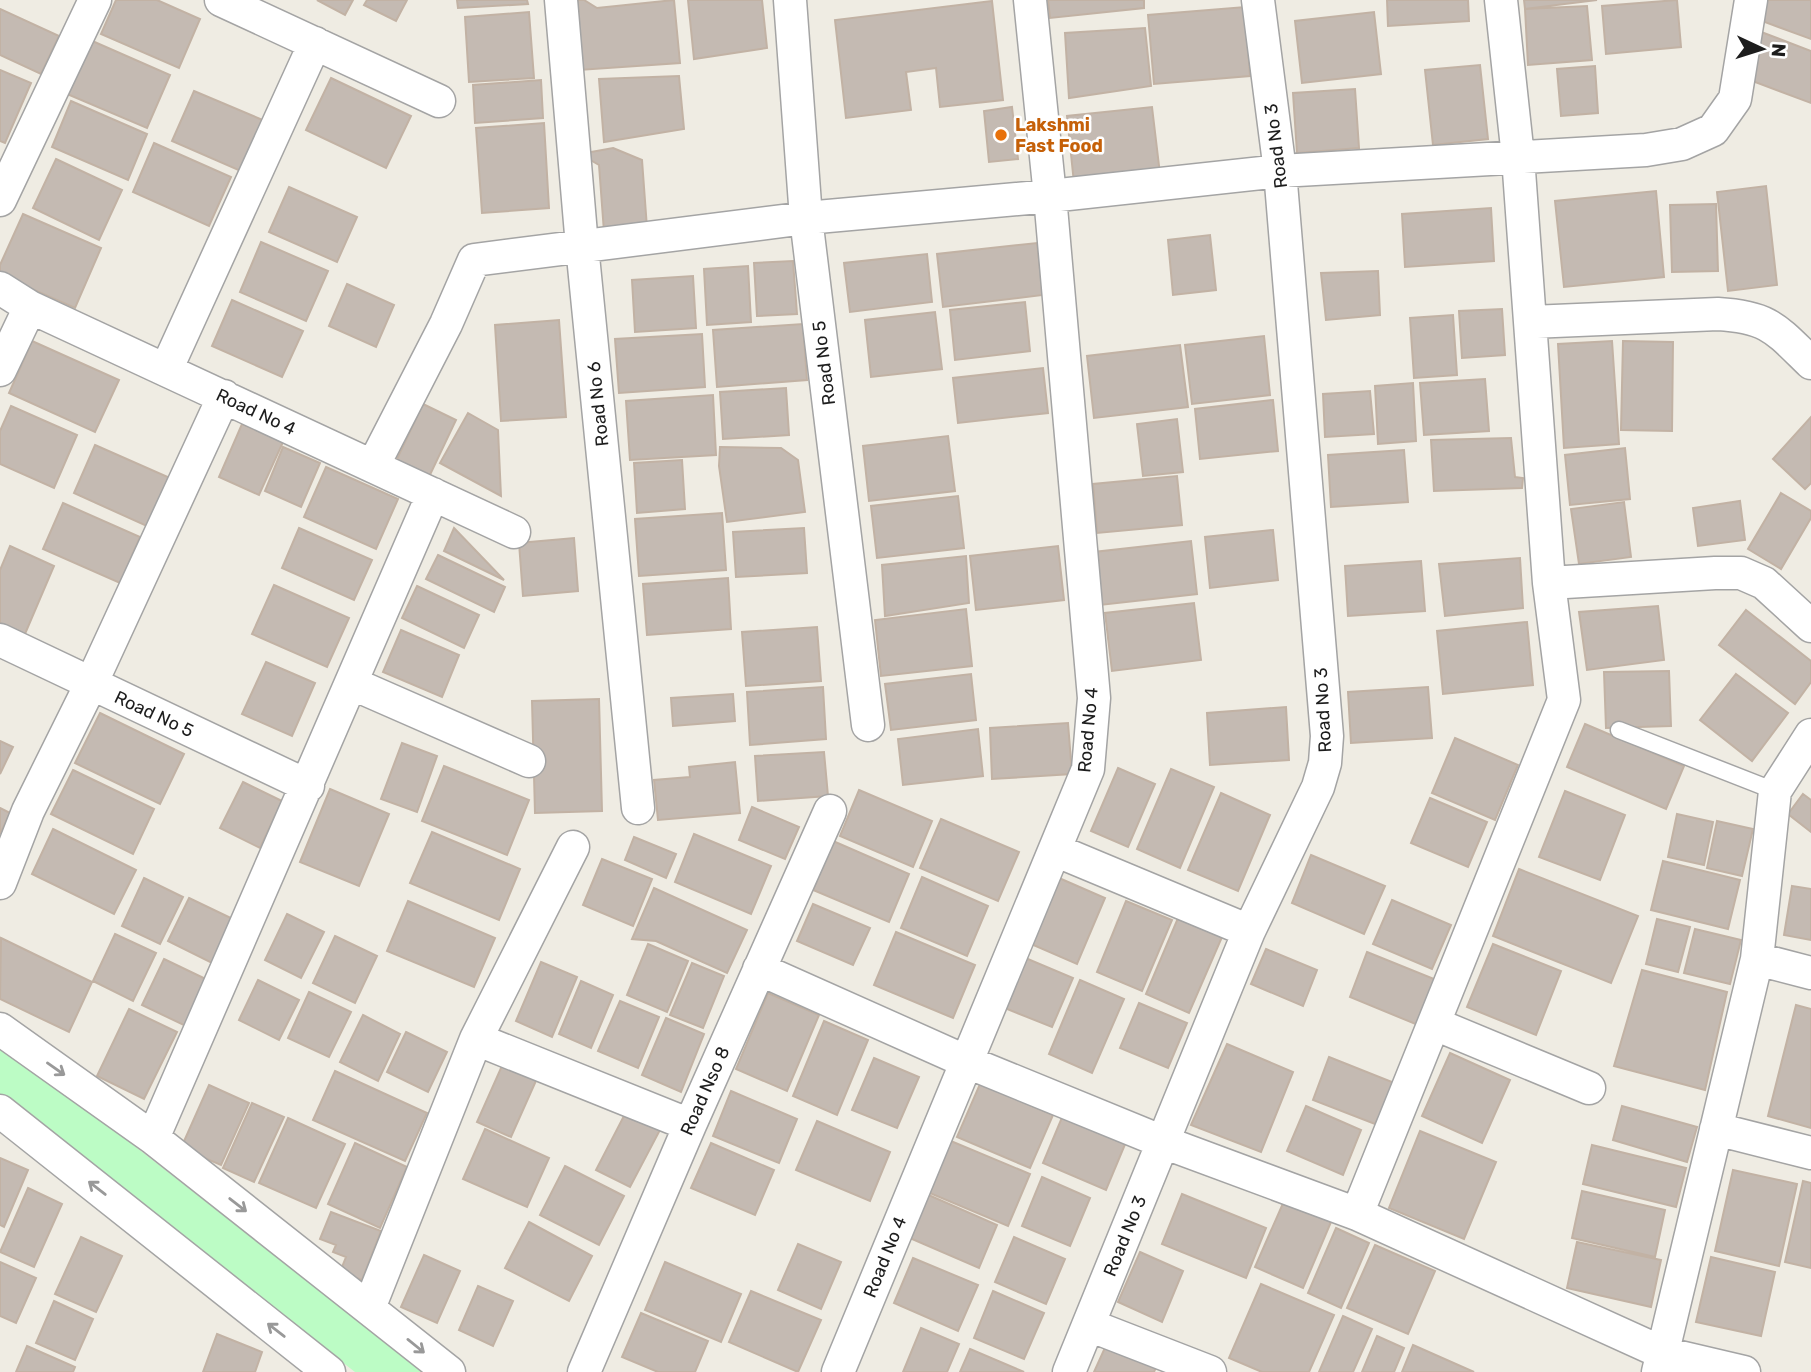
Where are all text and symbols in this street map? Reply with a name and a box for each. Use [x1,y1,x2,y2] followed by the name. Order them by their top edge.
[1727,14,1797,84] north arrow
[1767,43,1790,58] text: N
[1260,102,1292,190] street label: Road No 3
[1015,114,1103,157] place label: Lakshmi Fast Food
[993,127,1009,143] marker: Lakshmi Fast Food
[808,319,840,407] street label: Road No 5
[583,360,613,448] street label: Road No 6
[213,384,299,440] street label: Road No 4
[1310,667,1336,753] street label: Road No 3
[111,686,197,742] street label: Road No 5
[1073,686,1103,774] street label: Road No 4
[676,1043,734,1139] street label: Road Nso 8
[46,1062,65,1076] one-way arrow
[89,1181,107,1196] one-way arrow
[1099,1192,1151,1280] street label: Road No 3
[228,1197,246,1212] one-way arrow
[859,1213,911,1301] street label: Road No 4
[267,1322,285,1337] one-way arrow
[407,1338,425,1354] one-way arrow

